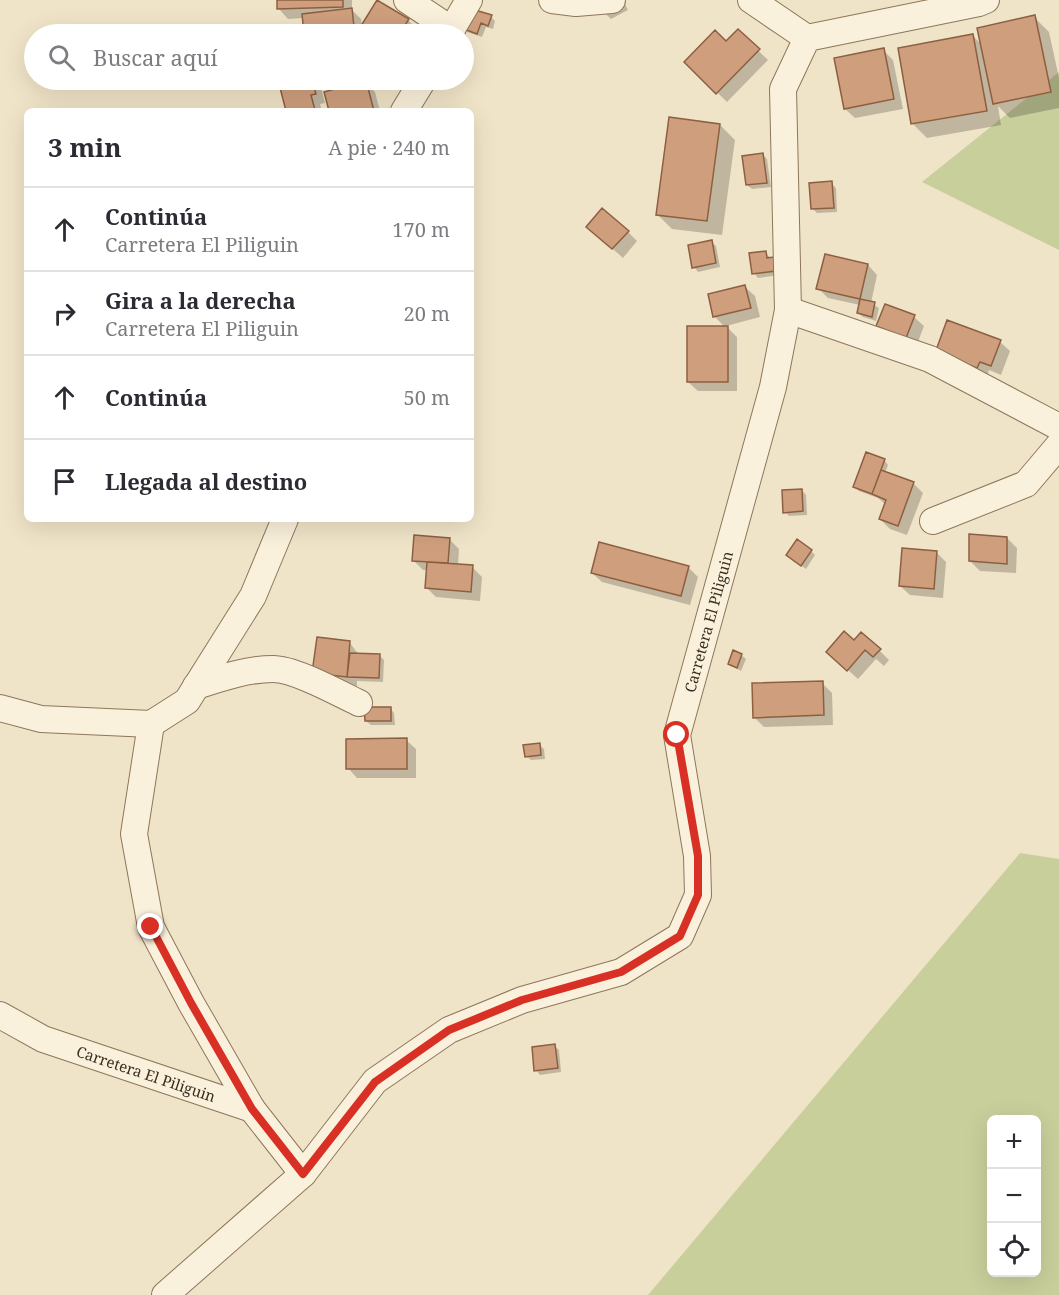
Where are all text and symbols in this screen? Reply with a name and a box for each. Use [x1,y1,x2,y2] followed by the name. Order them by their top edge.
[24,24,474,90] search box
[45,41,78,74] icon: search
[93,42,217,72] text: Buscar aquí
[48,129,122,165] text: 3 min
[328,134,450,161] text: A pie · 240 m
[105,201,207,231] text: Continúa
[48,213,81,246] icon: ahead
[392,216,450,243] text: 170 m
[105,231,299,258] text: Carretera El Piliguin
[105,285,296,315] text: Gira a la derecha
[48,297,81,330] icon: right
[404,300,450,327] text: 20 m
[105,315,299,342] text: Carretera El Piliguin
[48,381,81,414] icon: ahead
[105,382,207,412] text: Continúa
[404,384,450,411] text: 50 m
[48,465,81,498] icon: arrive
[105,466,307,496] text: Llegada al destino
[679,548,737,694] street label: Carretera El Piliguin
[663,721,689,747] route start
[137,913,163,939] route end
[74,1041,219,1106] street label: Carretera El Piliguin
[987,1115,1041,1277] map controls
[987,1115,1041,1169] button: +
[987,1169,1041,1223] button: −
[987,1223,1041,1277] button: locate

